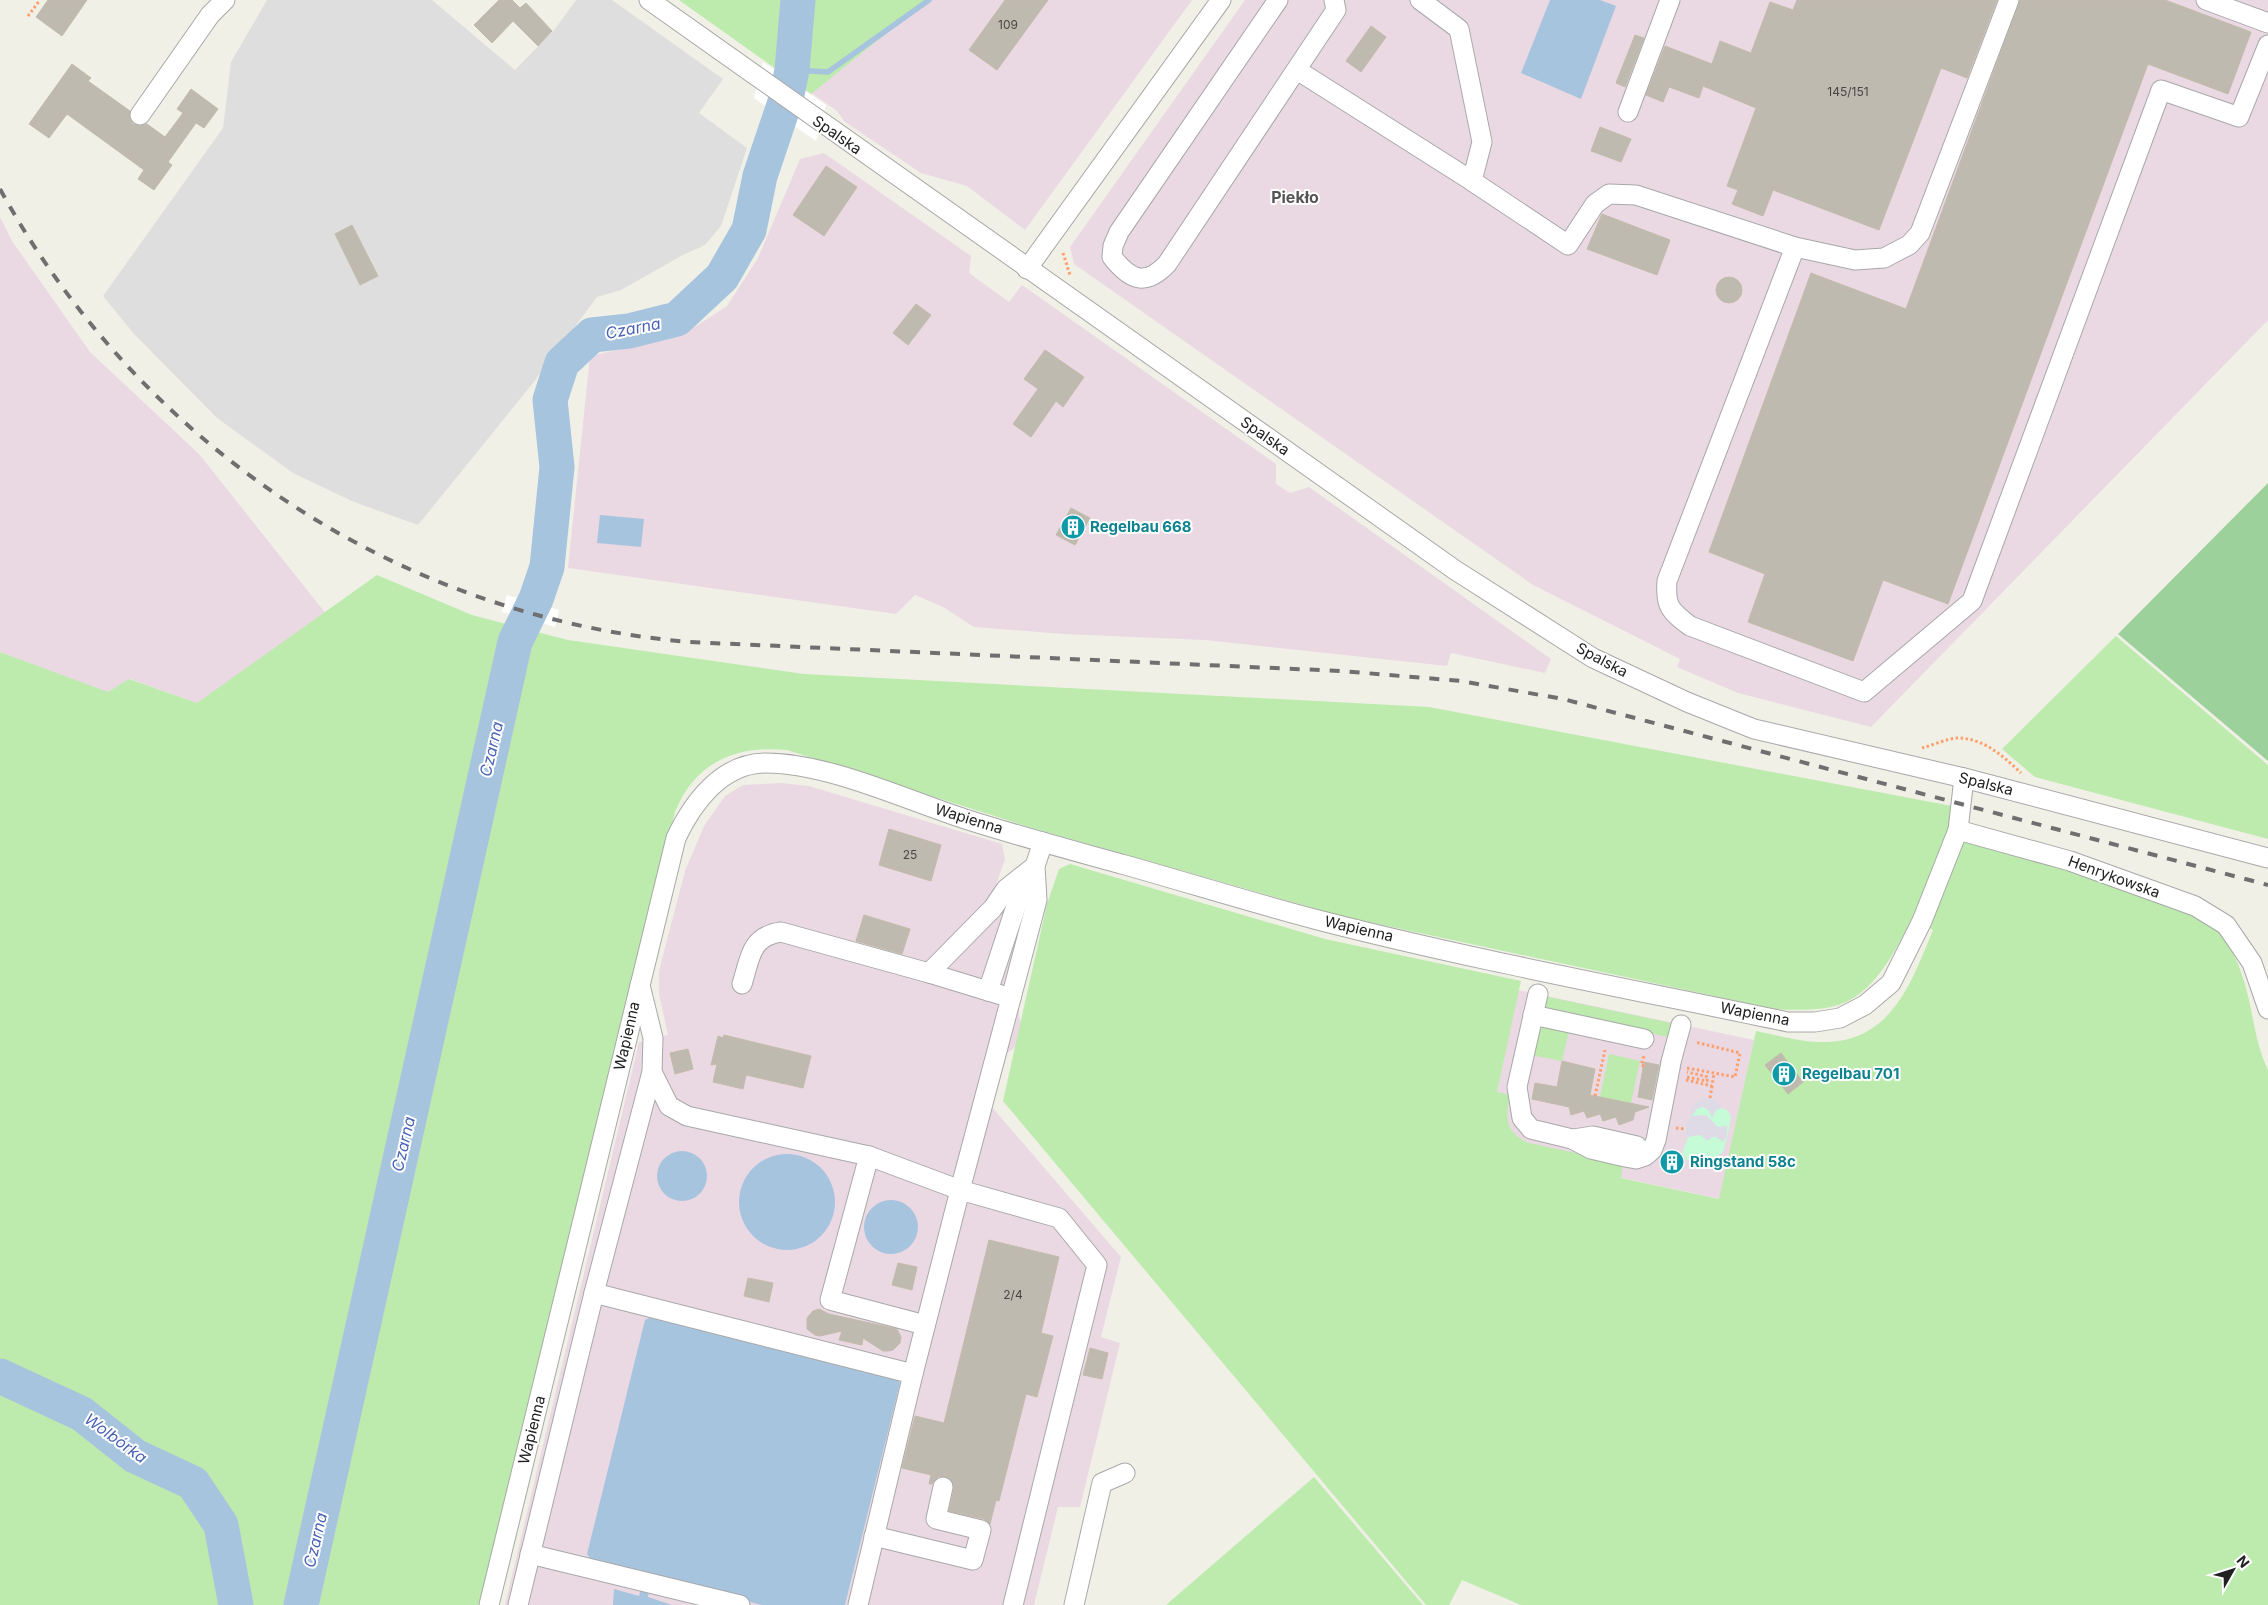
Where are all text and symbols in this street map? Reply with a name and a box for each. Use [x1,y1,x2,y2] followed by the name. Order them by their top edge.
[998,17,1018,32] house number: 109
[1827,84,1869,99] house number: 145/151
[809,111,866,158] street label: Spalska
[1271,187,1319,207] district label: Piekło
[604,313,662,343] water label: Czarna
[1237,412,1294,459] street label: Spalska
[1060,514,1086,540] building icon: Regelbau 668
[1090,517,1192,536] place label: Regelbau 668
[1573,638,1631,681] street label: Spalska
[475,719,507,778] water label: Czarna
[1957,768,2015,799] street label: Spalska
[933,799,1005,838] street label: Wapienna
[903,847,917,862] house number: 25
[2066,851,2163,902] street label: Henrykowska
[1323,911,1395,946] street label: Wapienna
[1719,997,1791,1030] street label: Wapienna
[609,1000,644,1072] street label: Wapienna
[1771,1061,1797,1087] building icon: Regelbau 701
[1802,1064,1899,1083] place label: Regelbau 701
[387,1114,419,1173] water label: Czarna
[1659,1149,1685,1175] building icon: Ringstand 58c
[1690,1152,1796,1171] place label: Ringstand 58c
[1003,1287,1023,1302] house number: 2/4
[514,1394,549,1466] street label: Wapienna
[81,1409,151,1467] water label: Wolbórka
[299,1510,331,1569] water label: Czarna
[2208,1545,2258,1595] north arrow
[2234,1552,2253,1571] text: N

